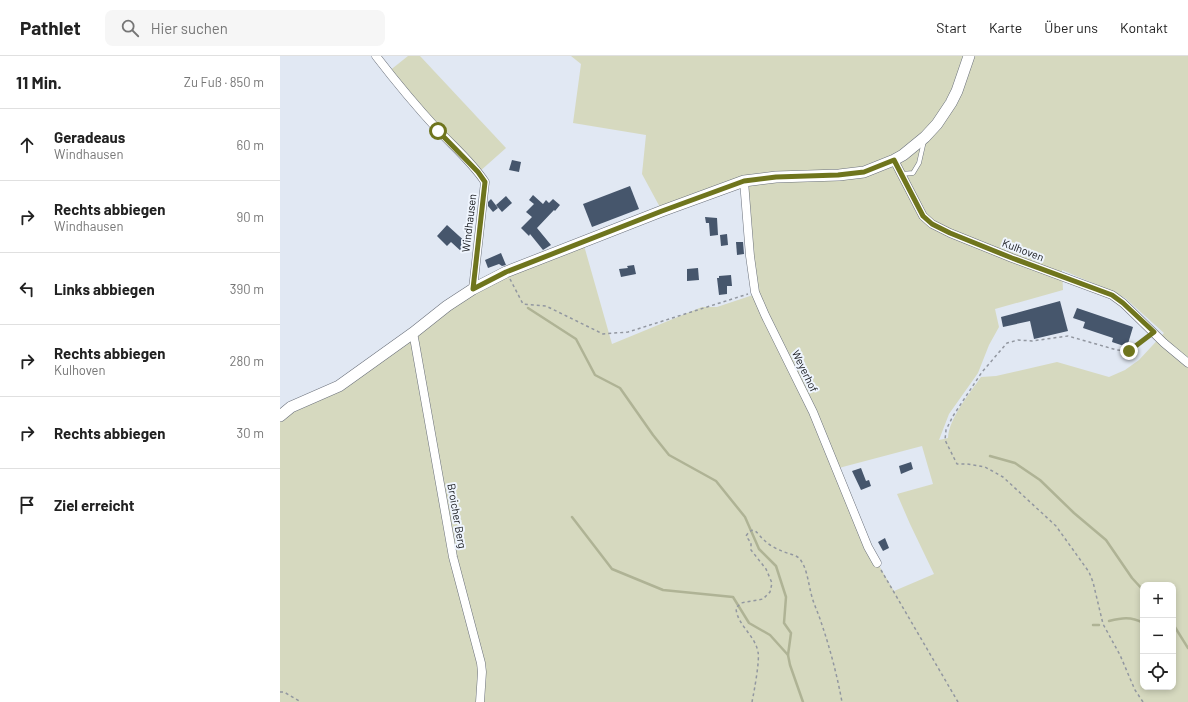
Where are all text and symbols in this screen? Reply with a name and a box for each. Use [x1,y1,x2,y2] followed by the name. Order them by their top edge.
[105,10,385,46] search box
[20,16,81,39] text: Pathlet
[119,17,141,39] icon: search
[151,19,228,37] text: Hier suchen
[936,19,967,36] text: Start
[989,19,1022,36] text: Karte
[1044,19,1098,36] text: Über uns
[1120,19,1168,36] text: Kontakt
[16,72,62,92] text: 11 Min.
[184,74,264,90] text: Zu Fuß · 850 m
[429,122,447,140] route start
[54,128,125,146] text: Geradeaus
[16,134,38,156] icon: ahead
[237,137,264,153] text: 60 m
[54,146,124,162] text: Windhausen
[458,193,479,253] street label: Windhausen
[54,200,165,218] text: Rechts abbiegen
[16,206,38,228] icon: right
[237,209,264,225] text: 90 m
[54,218,124,234] text: Windhausen
[1000,236,1046,263] street label: Kulhoven
[16,278,38,300] icon: left
[54,280,155,298] text: Links abbiegen
[230,281,264,297] text: 390 m
[1120,342,1138,360] route end
[54,344,165,362] text: Rechts abbiegen
[790,348,821,394] street label: Weyerhof
[16,350,38,372] icon: right
[230,353,264,369] text: 280 m
[54,362,106,378] text: Kulhoven
[16,422,38,444] icon: right
[54,424,165,442] text: Rechts abbiegen
[237,425,264,441] text: 30 m
[445,482,470,550] street label: Broicher Berg
[16,494,38,516] icon: arrive
[54,496,135,514] text: Ziel erreicht
[1140,582,1176,690] map controls
[1140,582,1176,618] button: +
[1140,618,1176,654] button: −
[1140,654,1176,690] button: locate

